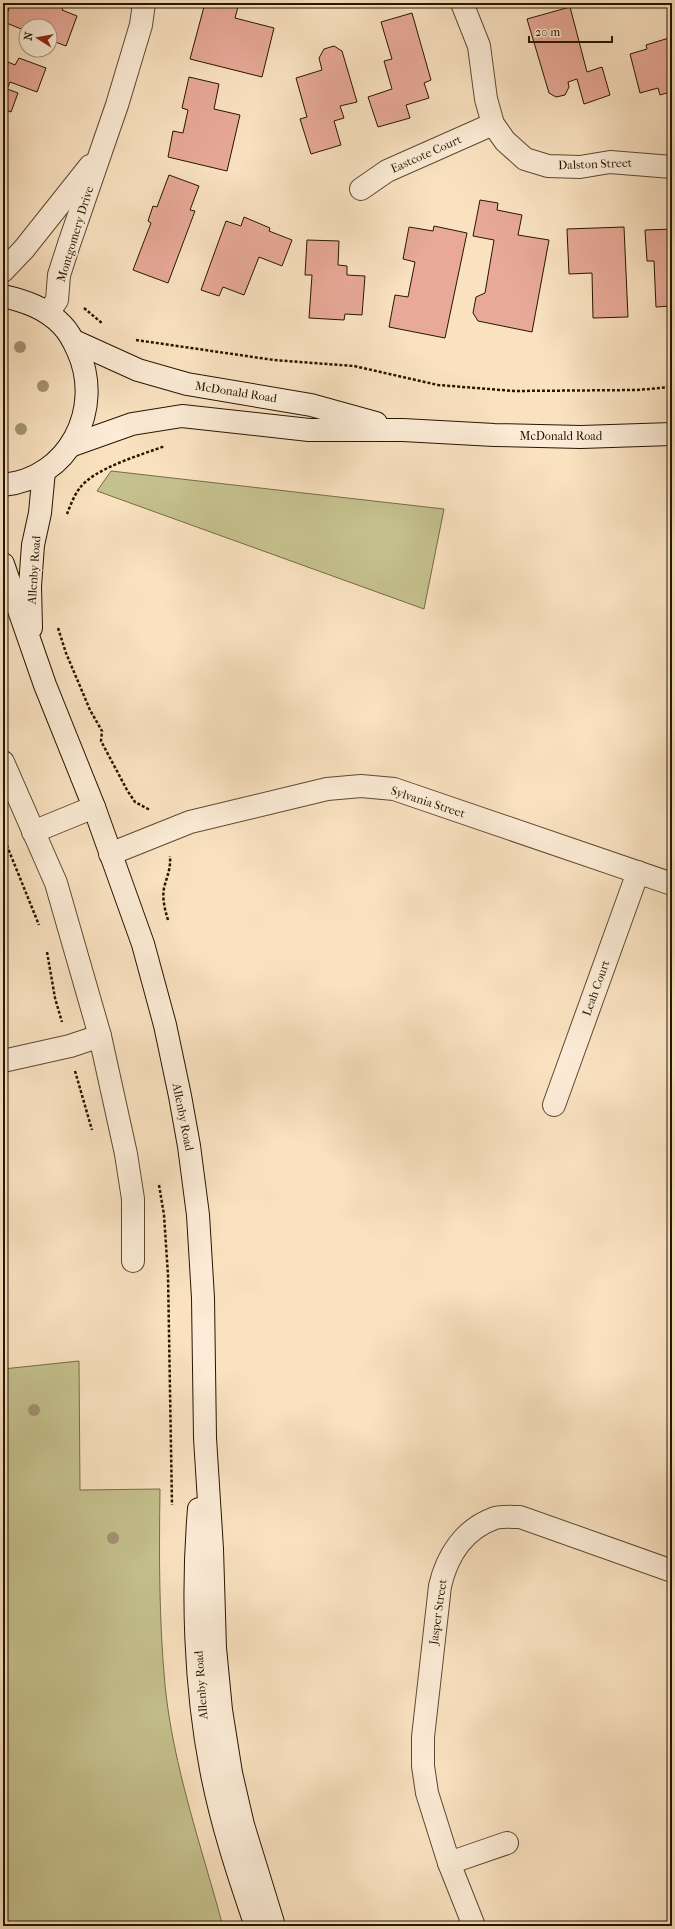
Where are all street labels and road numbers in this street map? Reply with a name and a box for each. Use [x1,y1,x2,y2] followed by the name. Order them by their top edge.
[388,132,464,176] street label: Eastcote Court
[558,156,633,172] street label: Dalston Street
[54,184,96,284] street label: Montgomery Drive
[194,379,278,405] street label: McDonald Road
[520,429,603,443] street label: McDonald Road
[25,535,43,606] street label: Allenby Road
[389,783,468,821] street label: Sylvania Street
[579,957,613,1018] street label: Leah Court
[169,1081,197,1153] street label: Allenby Road
[426,1578,450,1647] street label: Jasper Street
[192,1650,210,1721] street label: Allenby Road

